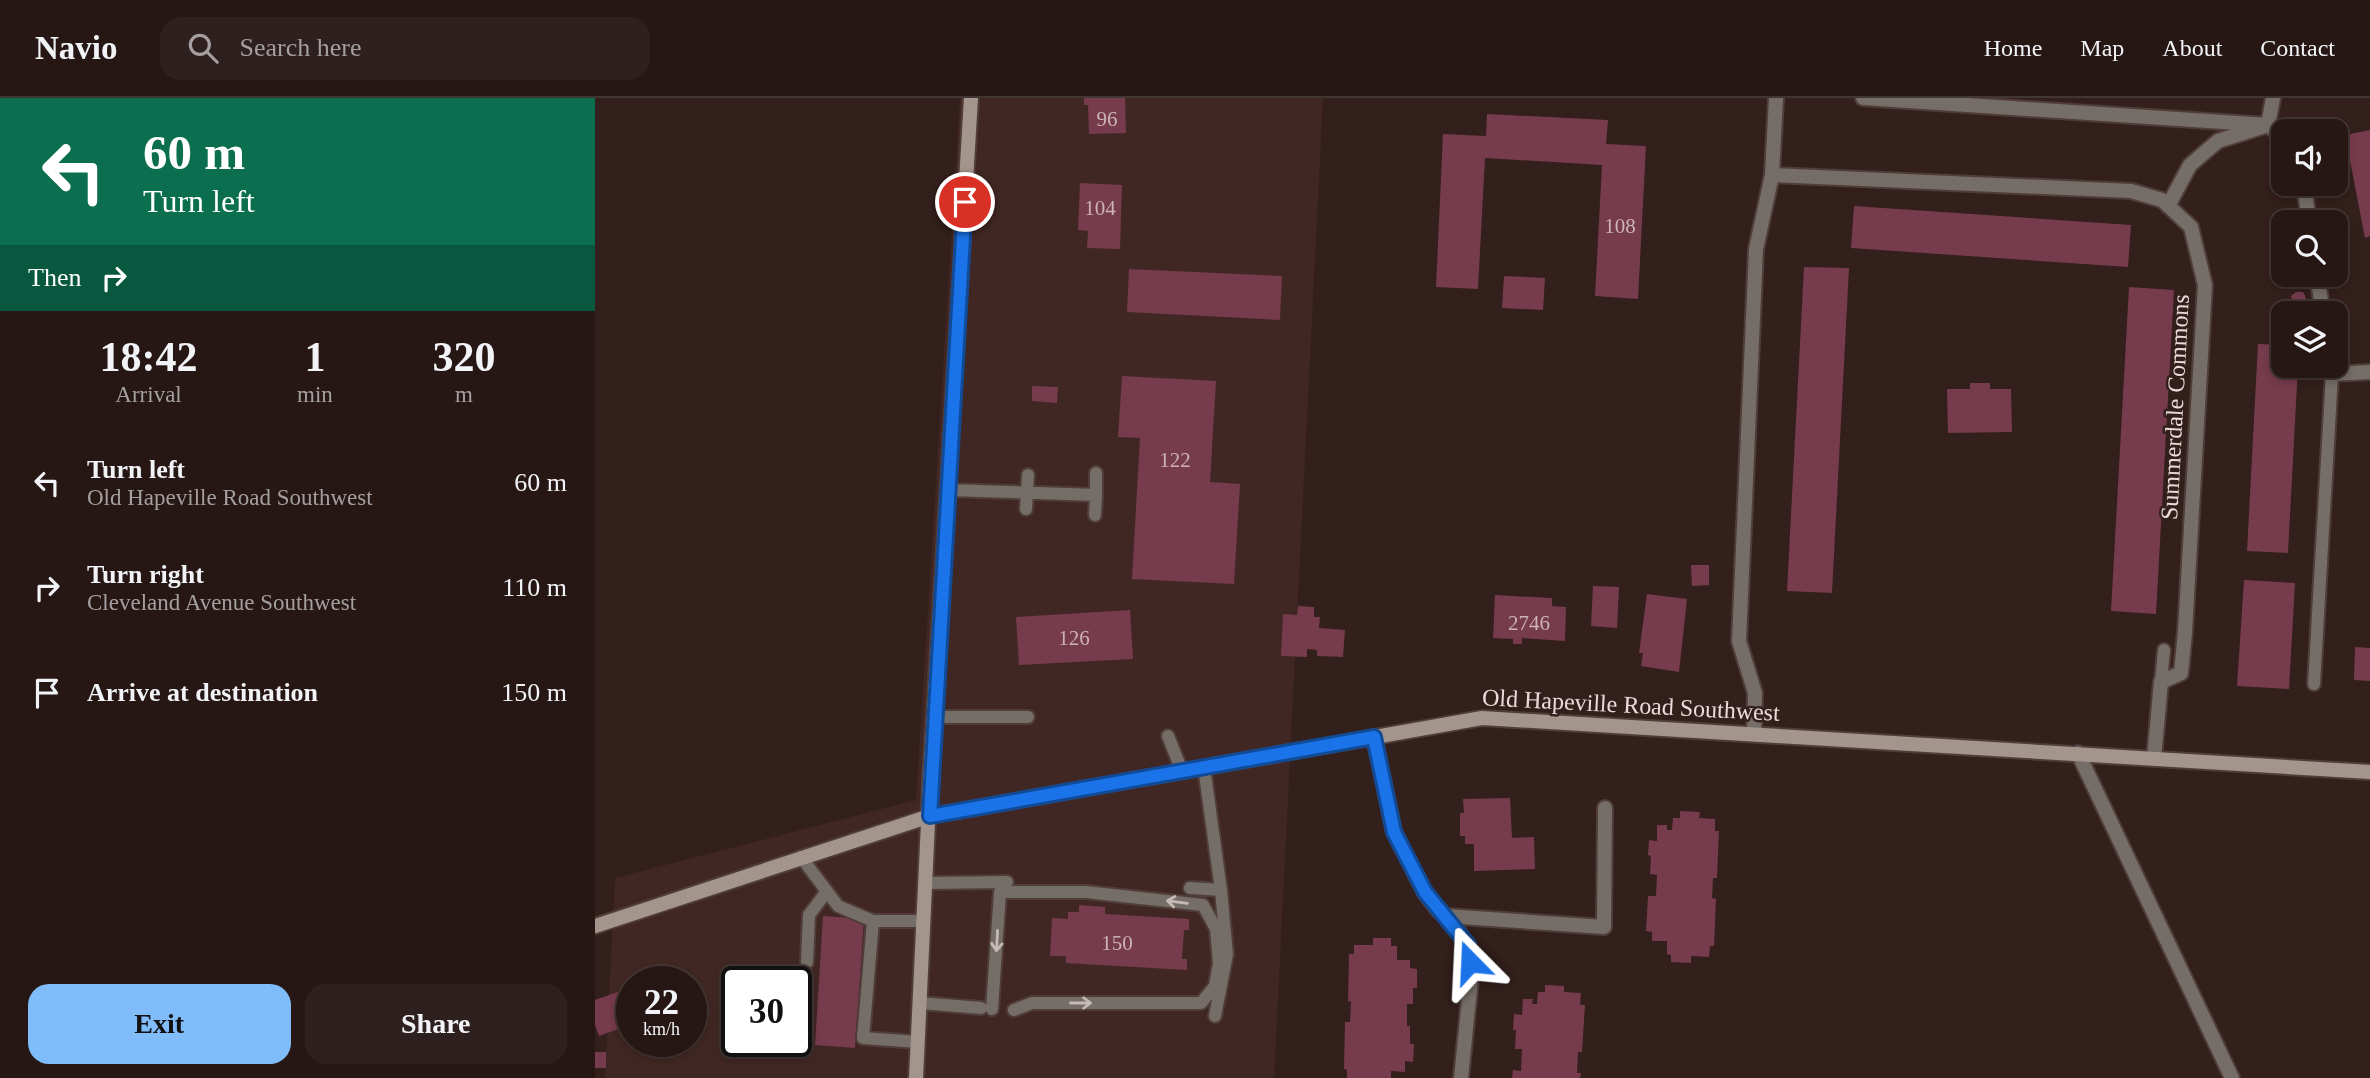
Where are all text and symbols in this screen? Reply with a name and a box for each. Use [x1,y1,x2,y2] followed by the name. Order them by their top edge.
[160,17,650,80] search box
[184,29,222,67] icon: search
[35,30,118,66] text: Navio
[240,33,361,62] text: Search here
[1984,35,2042,61] text: Home
[2080,35,2124,61] text: Map
[2162,35,2222,61] text: About
[2260,35,2335,61] text: Contact
[1097,107,1118,131] house number: 96
[2271,119,2348,378] map controls
[2271,119,2348,196] button: sound
[143,125,245,180] text: 60 m
[28,126,119,217] icon: left
[935,172,995,232] pin
[143,183,255,219] text: Turn left
[946,183,984,221] icon: arrive
[1084,196,1116,220] house number: 104
[2271,210,2348,287] button: search
[1604,214,1636,238] house number: 108
[95,259,133,297] icon: right
[28,263,81,292] text: Then
[2156,293,2194,521] street label: Summerdale Commons
[2271,301,2348,378] button: layers
[100,334,198,380] text: 18:42
[304,334,325,380] text: 1
[432,334,495,380] text: 320
[115,382,182,407] text: Arrival
[297,382,333,407] text: min
[455,382,473,407] text: m
[1159,448,1191,472] house number: 122
[87,455,185,484] text: Turn left
[28,464,66,502] icon: left
[514,468,567,497] text: 60 m
[87,485,373,510] text: Old Hapeville Road Southwest
[87,560,204,589] text: Turn right
[28,569,66,607] icon: right
[502,573,567,602] text: 110 m
[87,590,356,615] text: Cleveland Avenue Southwest
[1508,611,1550,635] house number: 2746
[1058,626,1090,650] house number: 126
[28,674,66,712] icon: arrive
[87,678,318,707] text: Arrive at destination
[501,678,567,707] text: 150 m
[1482,684,1781,726] street label: Old Hapeville Road Southwest
[1167,896,1189,909] one-way arrow
[1433,925,1507,999] position arrow
[991,929,1004,952] one-way arrow
[1101,931,1133,955] house number: 150
[721,966,812,1057] speed limit sign: 30
[644,983,679,1022] text: 22
[28,984,291,1064] button: Exit
[305,984,567,1064] button: Share
[1069,996,1092,1010] one-way arrow
[643,1019,680,1039] text: km/h

